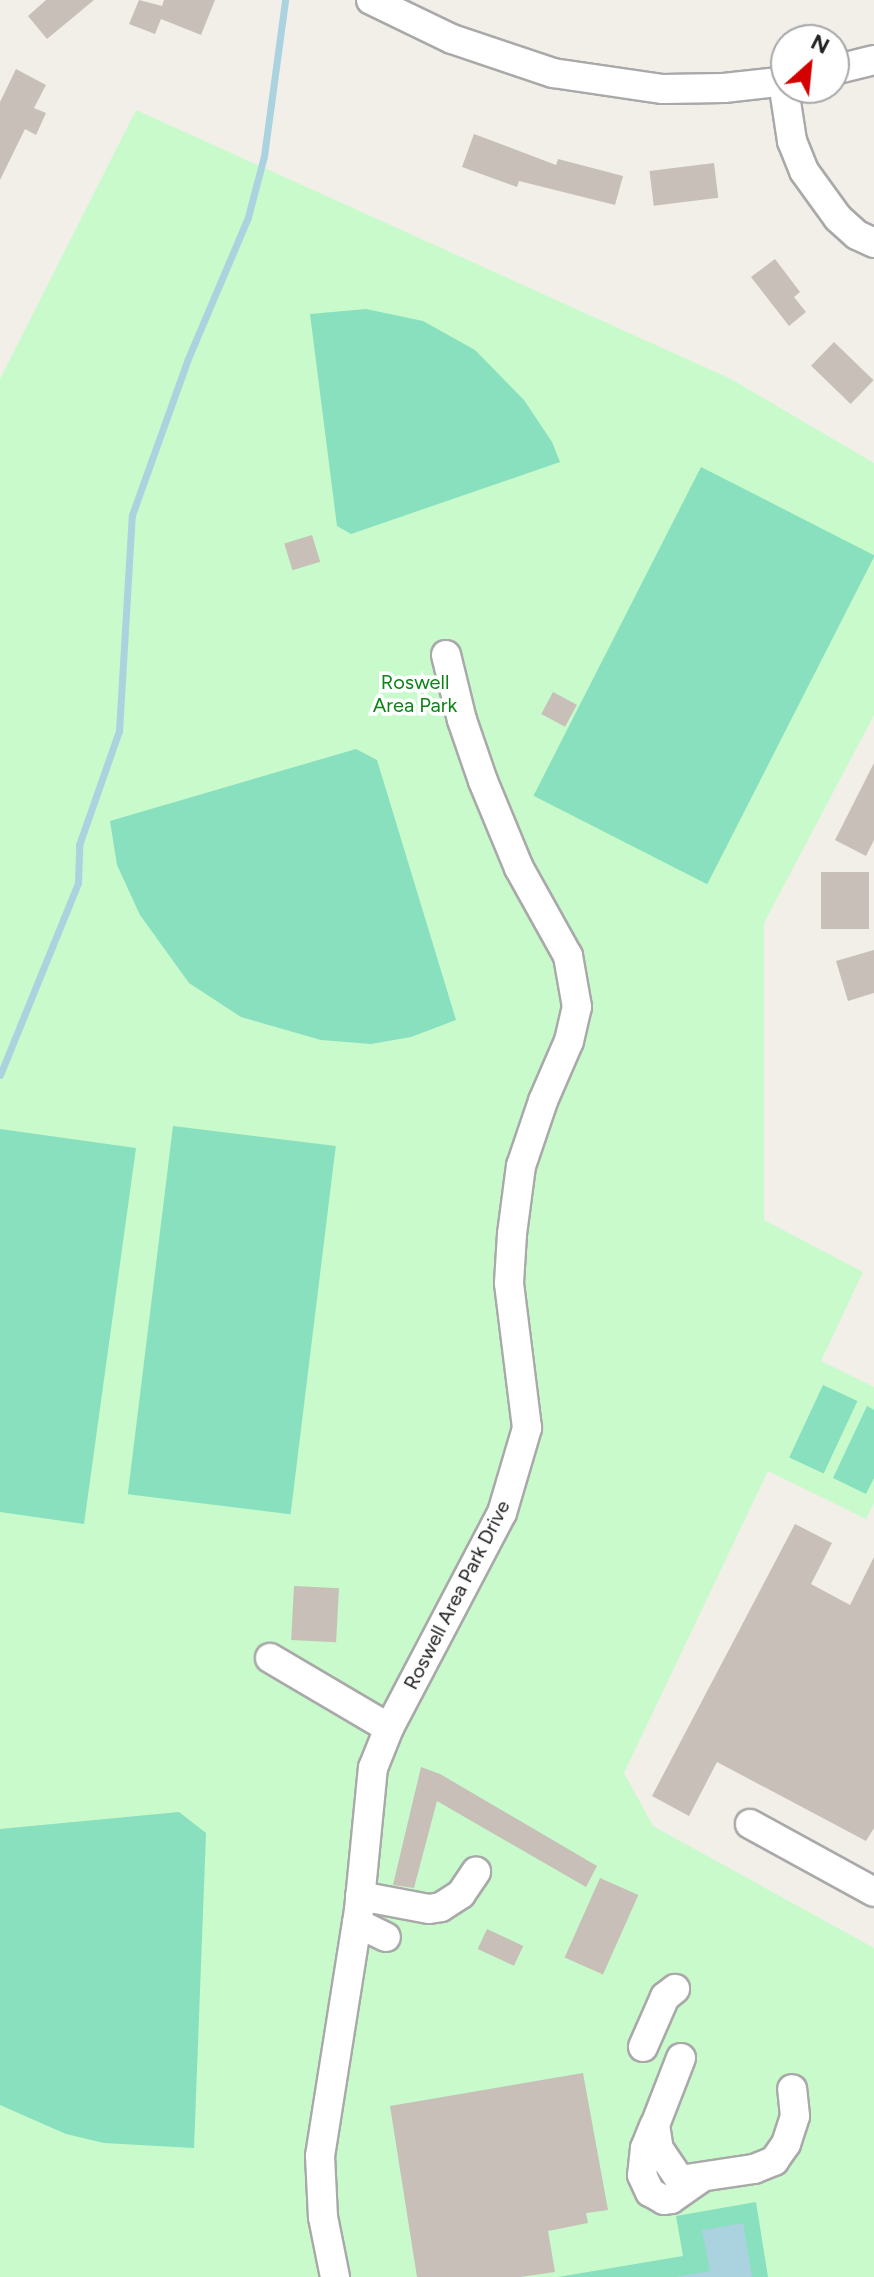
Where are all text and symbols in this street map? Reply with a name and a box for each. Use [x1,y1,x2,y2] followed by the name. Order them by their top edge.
[770,24,850,104] north arrow
[806,28,834,60] text: N
[373,670,457,717] park label: Roswell Area Park
[399,1496,515,1694] street label: Roswell Area Park Drive

